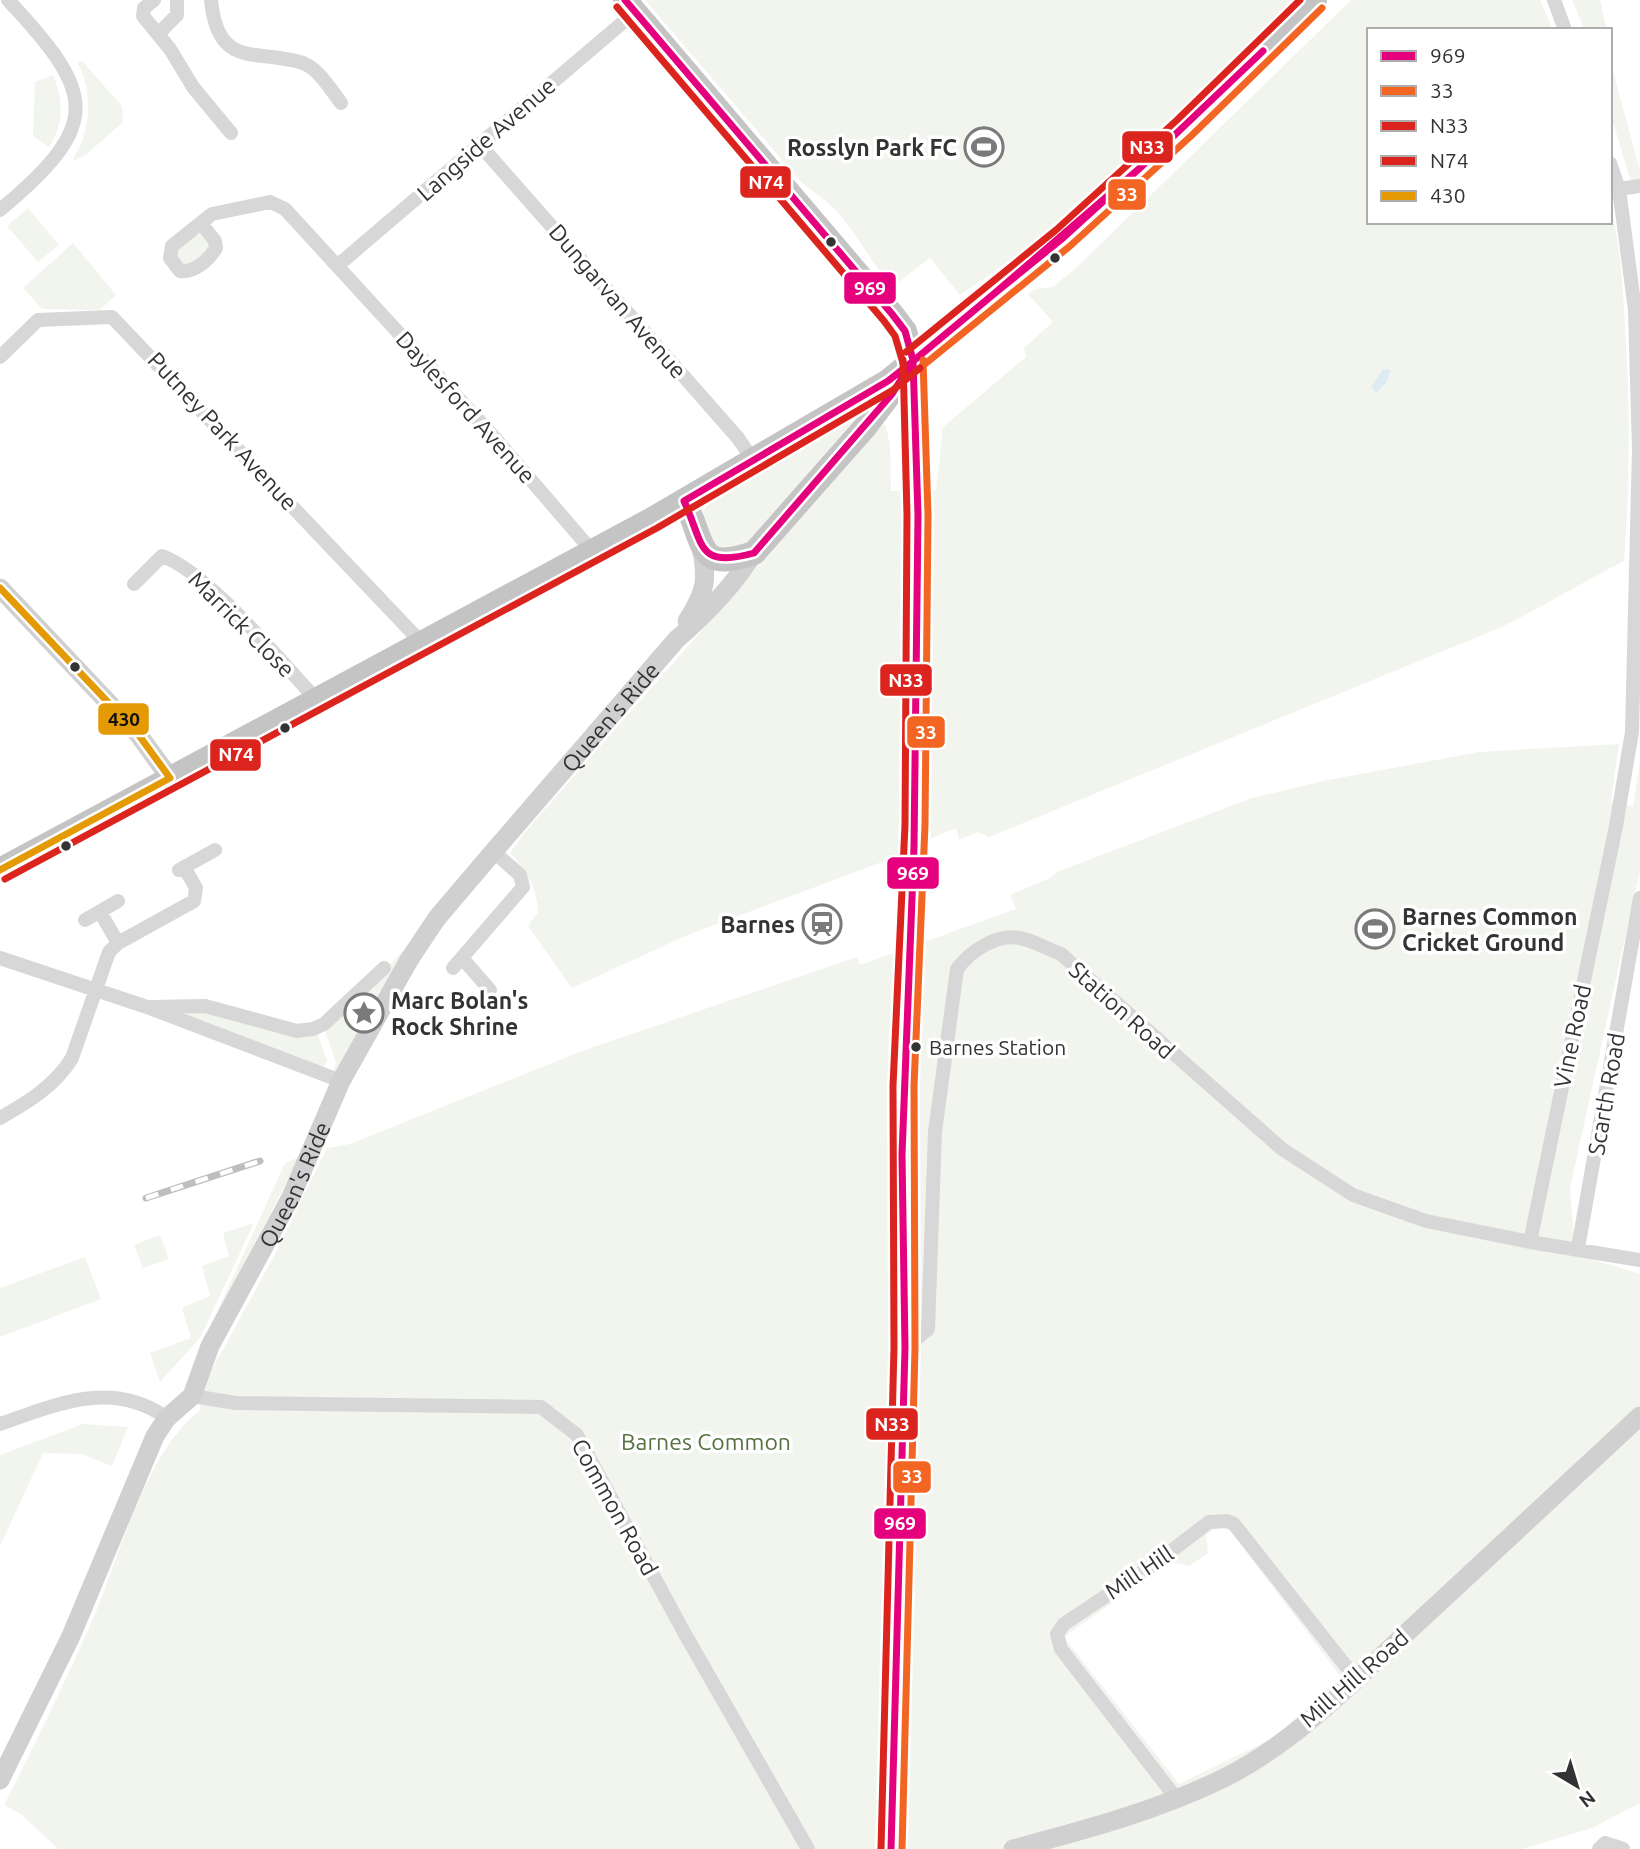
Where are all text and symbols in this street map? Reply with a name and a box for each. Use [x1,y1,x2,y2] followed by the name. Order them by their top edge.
[1367,28,1612,224] legend
[1430,43,1466,67] text: 969
[412,72,560,206] street label: Langside Avenue
[1430,78,1454,102] text: 33
[1430,113,1469,137] text: N33
[963,126,1005,168] sports icon: Rosslyn Park FC
[1121,130,1174,164] line badge: N33
[787,135,957,160] place label: Rosslyn Park FC
[1129,136,1165,158] text: N33
[1430,148,1469,172] text: N74
[739,165,792,199] line badge: N74
[748,171,784,193] text: N74
[1107,178,1147,211] line badge: 33
[1116,183,1138,205] text: 33
[1430,183,1466,207] text: 430
[544,219,692,383] street label: Dungarvan Avenue
[824,235,838,249] unlabelled marker
[1048,251,1062,265] unlabelled marker
[843,271,897,305] line badge: 969
[854,277,886,299] text: 969
[391,326,541,488] street label: Daylesford Avenue
[143,347,303,515] street label: Putney Park Avenue
[184,566,300,682] street label: Marrick Close
[556,657,664,776] street label: Queen's Ride
[68,660,82,674] unlabelled marker
[879,663,933,697] line badge: N33
[888,669,924,691] text: N33
[97,702,150,736] line badge: 430
[108,708,140,730] text: 430
[906,715,946,749] line badge: 33
[278,721,292,735] unlabelled marker
[915,721,937,743] text: 33
[209,738,262,772] line badge: N74
[218,743,254,765] text: N74
[59,839,73,853] unlabelled marker
[886,856,940,890] line badge: 969
[897,862,929,884] text: 969
[801,903,843,945] station icon: Barnes
[1402,904,1577,955] place label: Barnes Common Cricket Ground
[1354,908,1396,950] sports icon: Barnes Common Cricket Ground
[720,912,795,937] place label: Barnes
[1064,956,1180,1064] street label: Station Road
[1549,982,1595,1090] street label: Vine Road
[391,988,528,1039] place label: Marc Bolan's Rock Shrine
[343,992,385,1034] place icon: Marc Bolan's Rock Shrine
[1583,1031,1629,1157] street label: Scarth Road
[929,1035,1066,1059] place label: Barnes Station
[909,1040,923,1054] marker: Barnes Station
[254,1118,334,1251] street label: Queen's Ride
[865,1407,919,1441] line badge: N33
[874,1413,910,1435] text: N33
[621,1429,791,1454] park label: Barnes Common
[567,1434,663,1580] street label: Common Road
[892,1460,932,1494] line badge: 33
[901,1465,923,1487] text: 33
[873,1507,927,1540] line badge: 969
[884,1512,916,1534] text: 969
[1100,1540,1178,1604] street label: Mill Hill
[1295,1624,1413,1732] street label: Mill Hill Road
[1542,1751,1612,1821] north arrow
[1575,1786,1600,1812] text: N

